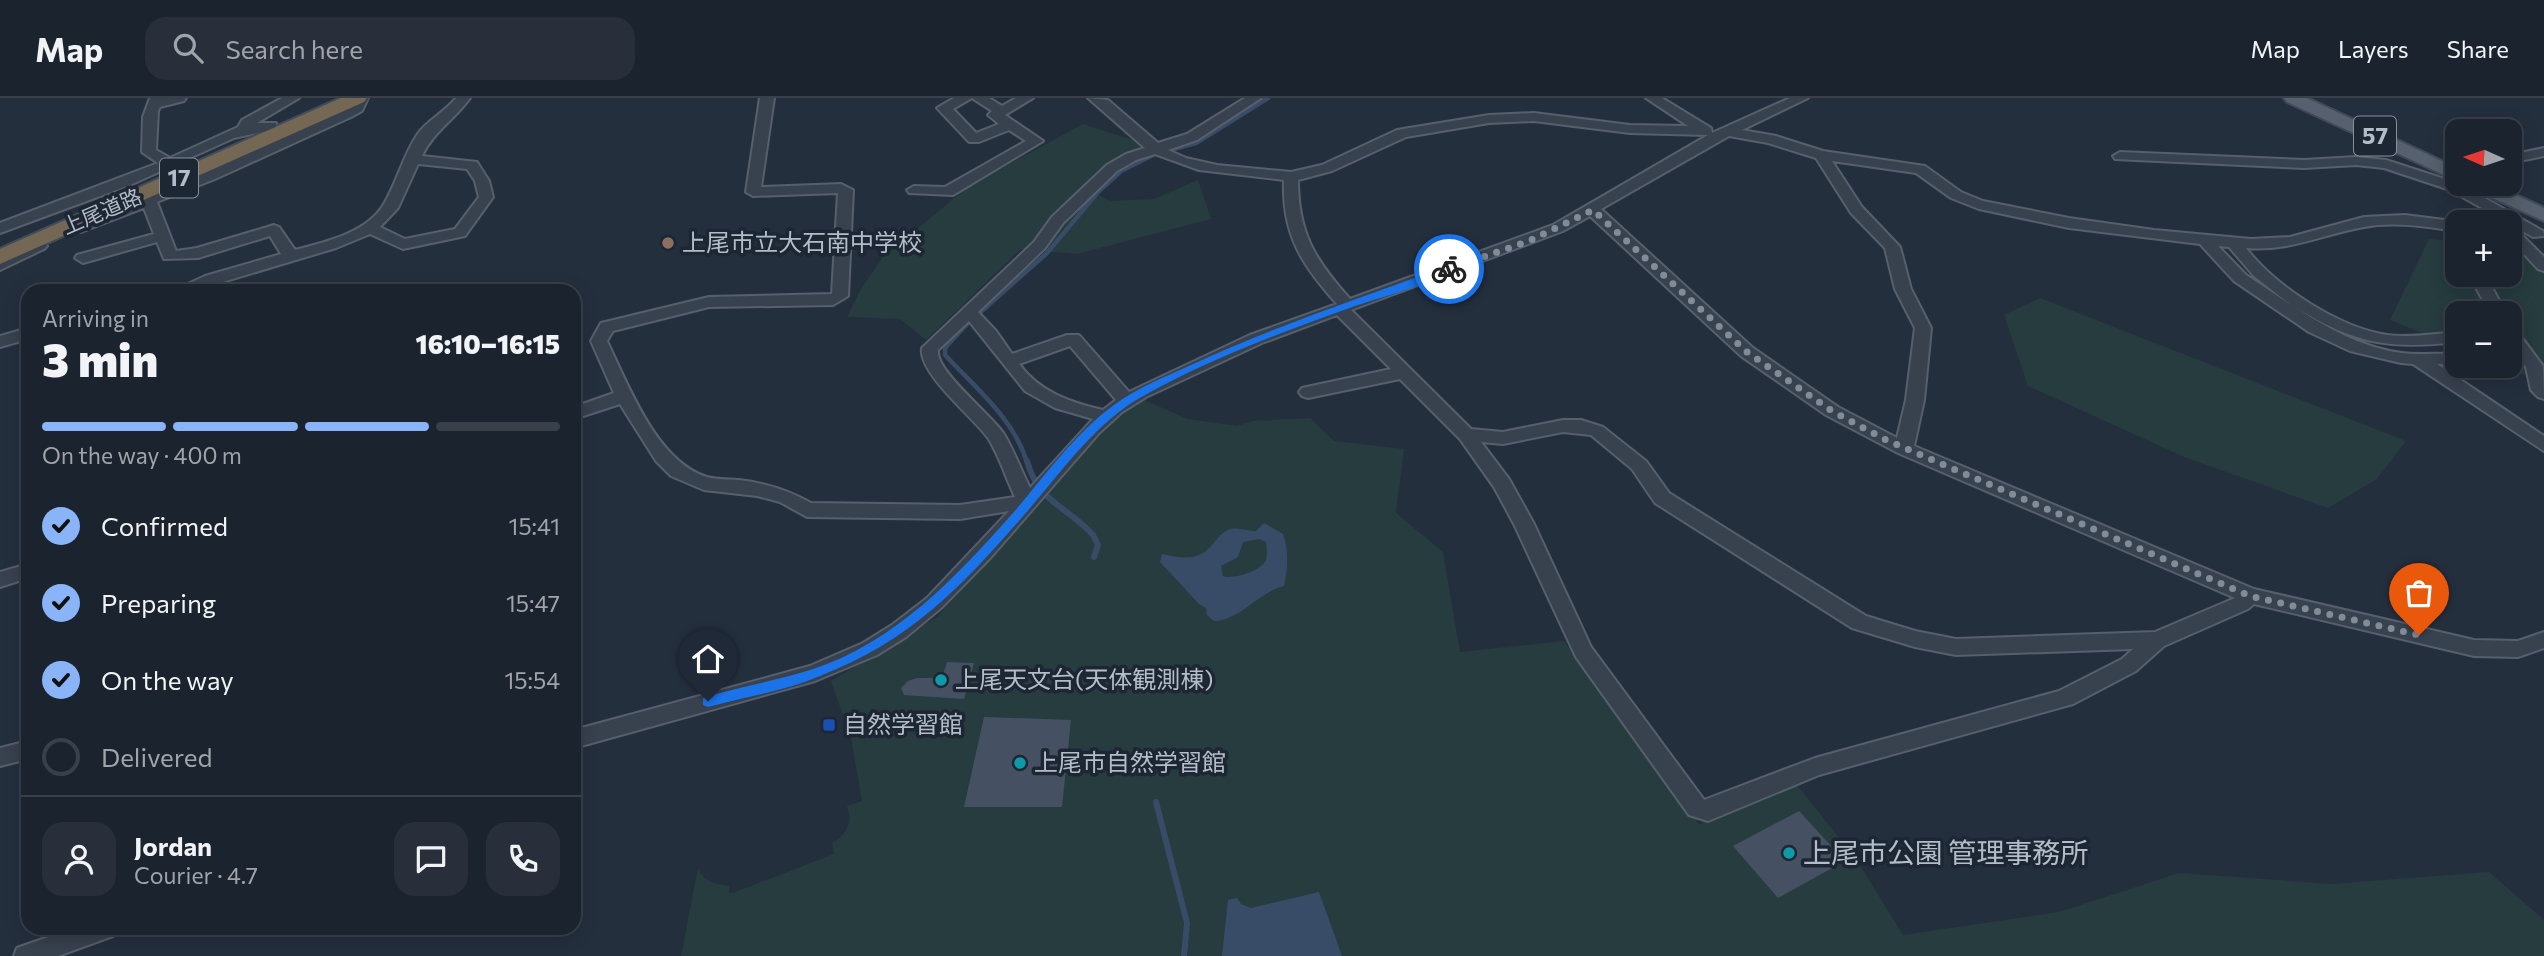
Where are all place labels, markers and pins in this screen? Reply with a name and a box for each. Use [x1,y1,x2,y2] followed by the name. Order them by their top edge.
[682,227,922,256] place label: 上尾市立大石南中学校
[660,235,676,251] marker: 上尾市立大石南中学校
[2389,563,2449,635] pin
[678,629,738,701] pin
[955,664,1213,693] place label: 上尾天文台(天体観測棟)
[933,672,949,688] marker: 上尾天文台(天体観測棟)
[843,709,963,738] place label: 自然学習館
[821,717,837,733] marker: 自然学習館
[1034,747,1226,776] place label: 上尾市自然学習館
[1012,755,1028,771] marker: 上尾市自然学習館
[1803,835,2088,869] place label: 上尾市公園 管理事務所
[1781,845,1797,861] marker: 上尾市公園 管理事務所

